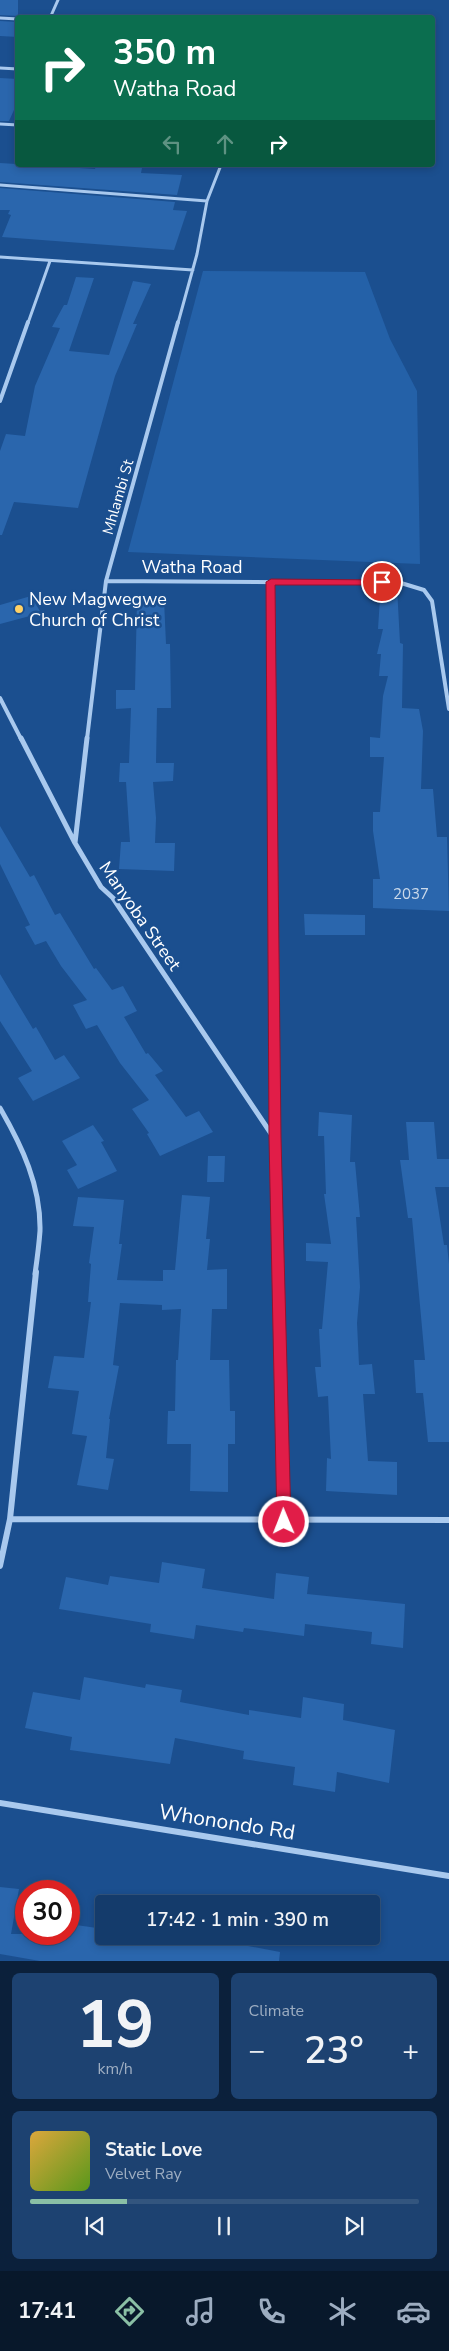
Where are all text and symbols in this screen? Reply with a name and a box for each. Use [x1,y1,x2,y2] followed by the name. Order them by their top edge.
[113,29,216,76] text: 350 m
[30,35,95,100] icon: right
[113,74,236,104] text: Watha Road
[158,130,186,158] icon: left
[211,130,239,158] icon: ahead
[264,130,292,158] icon: right
[98,456,138,537] street label: Mhlambi St
[142,555,242,579] street label: Watha Road
[361,561,403,603] pin
[368,568,396,596] icon: arrive
[29,587,167,632] place label: New Magwegwe Church of Christ
[13,603,25,615] marker: New Magwegwe Church of Christ
[93,857,187,976] street label: Manyoba Street
[393,884,429,904] house number: 2037
[257,1495,309,1547] position arrow
[157,1797,297,1847] street label: Whonondo Rd
[15,1880,80,1945] speed limit sign: 30
[146,1907,329,1933] text: 17:42 · 1 min · 390 m
[76,1981,154,2070] text: 19
[249,2000,304,2022] text: Climate
[304,2025,364,2076] text: 23°
[249,2032,265,2070] text: −
[402,2032,419,2070] text: +
[98,2058,133,2080] text: km/h
[105,2137,202,2163] text: Static Love
[105,2163,182,2185] text: Velvet Ray
[81,2212,109,2240] icon: previous
[210,2212,238,2240] icon: pause
[340,2212,368,2240] icon: next
[112,2294,147,2329] icon: directions
[183,2294,218,2329] icon: music
[254,2294,289,2329] icon: phone
[325,2294,360,2329] icon: climate
[396,2294,431,2329] icon: car
[18,2296,76,2326] text: 17:41

